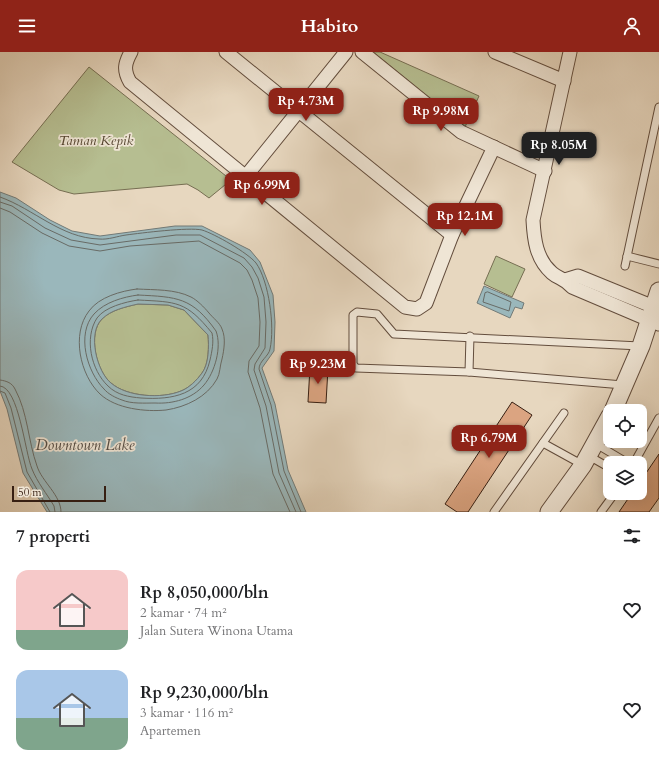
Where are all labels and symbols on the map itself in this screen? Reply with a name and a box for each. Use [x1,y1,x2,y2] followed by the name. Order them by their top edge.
[265,88,347,122] pin: Rp 4.73M
[400,98,482,132] pin: Rp 9.98M
[58,131,134,150] park label: Taman Kepik
[518,132,600,166] pin: Rp 8.05M
[221,172,303,206] pin: Rp 6.99M
[424,203,506,237] pin: Rp 12.1M
[277,351,359,385] pin: Rp 9.23M
[448,425,530,459] pin: Rp 6.79M
[36,435,135,455] water label: Downtown Lake
[12,484,106,503] scale bar

